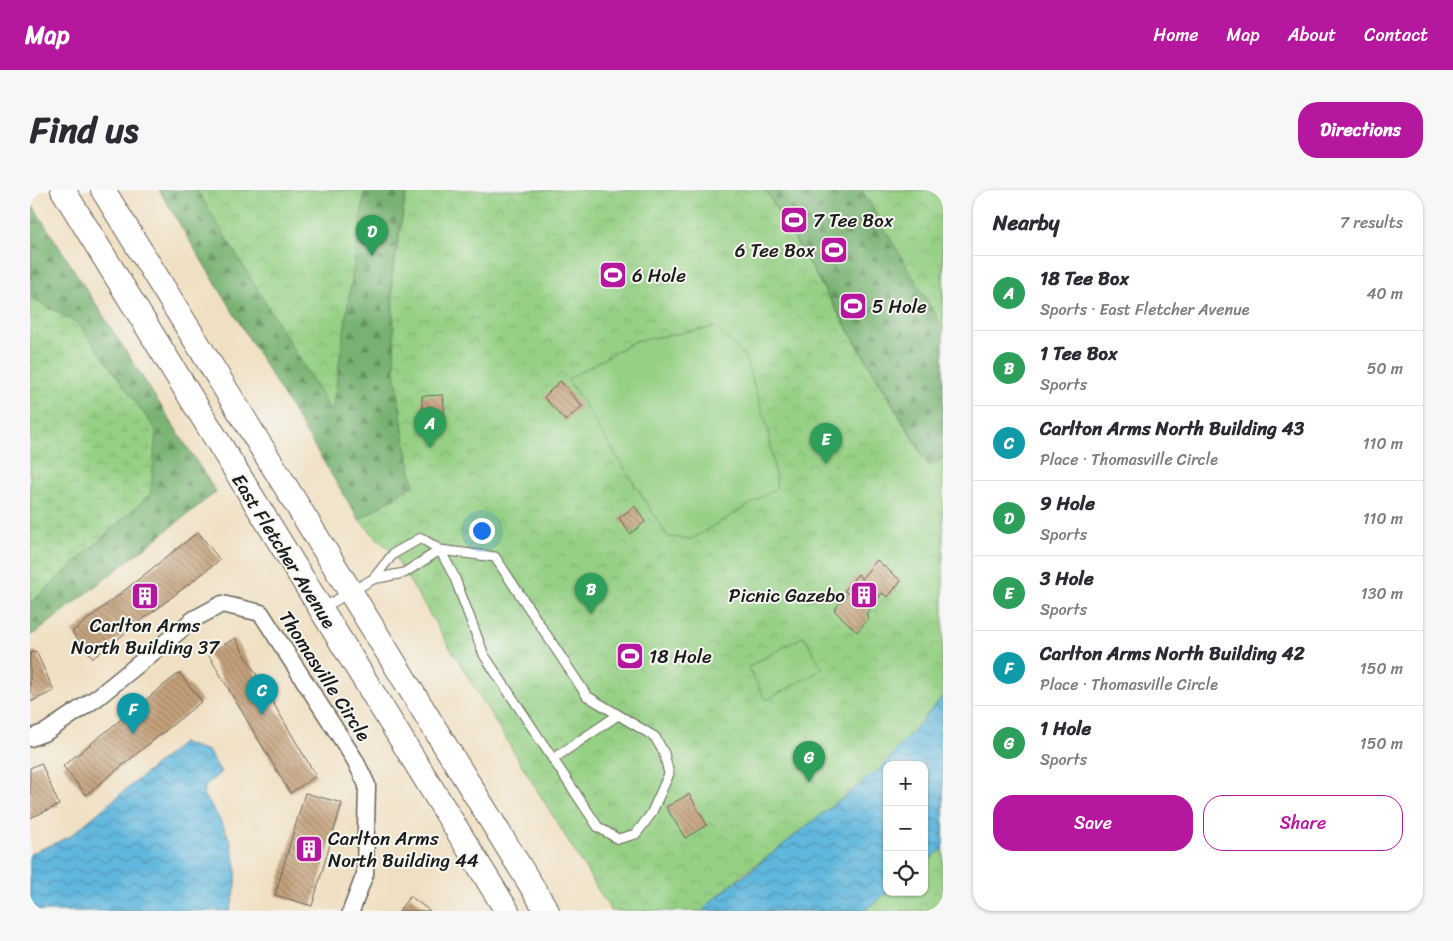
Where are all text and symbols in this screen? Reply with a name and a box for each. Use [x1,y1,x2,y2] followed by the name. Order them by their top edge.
[25,14,69,56] text: Map
[1154,19,1199,51] text: Home
[1227,19,1260,51] text: Map
[1288,19,1336,51] text: About
[1364,19,1428,51] text: Contact
[30,99,138,161] text: Find us
[1298,102,1423,158] button: Directions
[813,204,894,237] place label: 7 Tee Box
[993,204,1059,242] text: Nearby
[779,205,809,235] sports icon: 7 Tee Box
[1340,208,1403,237] text: 7 results
[356,215,388,256] pin: D
[735,234,815,267] place label: 6 Tee Box
[819,235,849,265] sports icon: 6 Tee Box
[632,259,686,292] place label: 6 Hole
[598,260,628,290] sports icon: 6 Hole
[1040,262,1129,295] text: 18 Tee Box
[1004,279,1014,308] text: A
[1366,279,1403,308] text: 40 m
[872,290,927,323] place label: 5 Hole
[838,291,868,321] sports icon: 5 Hole
[1040,295,1249,324] text: Sports · East Fletcher Avenue
[1040,337,1118,370] text: 1 Tee Box
[1004,354,1014,383] text: B
[1367,354,1403,383] text: 50 m
[1040,370,1087,399] text: Sports
[414,407,446,448] pin: A
[1040,412,1304,445] text: Carlton Arms North Building 43
[810,423,842,464] pin: E
[1004,429,1014,458] text: C
[1363,429,1403,458] text: 110 m
[1040,445,1218,474] text: Place · Thomasville Circle
[223,467,345,635] street label: East Fletcher Avenue
[1040,487,1095,520] text: 9 Hole
[1004,504,1014,533] text: D
[1363,504,1403,533] text: 110 m
[469,518,495,544] your location
[1040,520,1087,549] text: Sports
[1040,562,1094,595] text: 3 Hole
[575,573,607,614] pin: B
[729,579,845,612] place label: Picnic Gazebo
[1005,579,1013,608] text: E
[1361,579,1403,608] text: 130 m
[849,580,879,610] building icon: Picnic Gazebo
[130,581,160,611] building icon: Carlton Arms North Building 37
[1040,595,1087,624] text: Sports
[270,604,380,748] street label: Thomasville Circle
[71,609,220,664] place label: Carlton Arms North Building 37
[1040,637,1305,670] text: Carlton Arms North Building 42
[649,640,712,673] place label: 18 Hole
[615,641,645,671] sports icon: 18 Hole
[1005,654,1013,683] text: F
[1360,654,1403,683] text: 150 m
[1040,670,1218,699] text: Place · Thomasville Circle
[246,674,278,715] pin: C
[117,693,149,734] pin: F
[1040,712,1091,745] text: 1 Hole
[1004,729,1014,758] text: G
[1360,729,1403,758] text: 150 m
[793,741,825,782] pin: G
[1040,745,1087,774] text: Sports
[883,761,928,896] map controls
[883,761,928,806] button: +
[993,795,1193,851] button: Save
[1203,795,1403,851] button: Share
[883,806,928,851] button: −
[328,822,479,877] place label: Carlton Arms North Building 44
[294,834,324,864] building icon: Carlton Arms North Building 44
[883,851,928,896] button: locate

